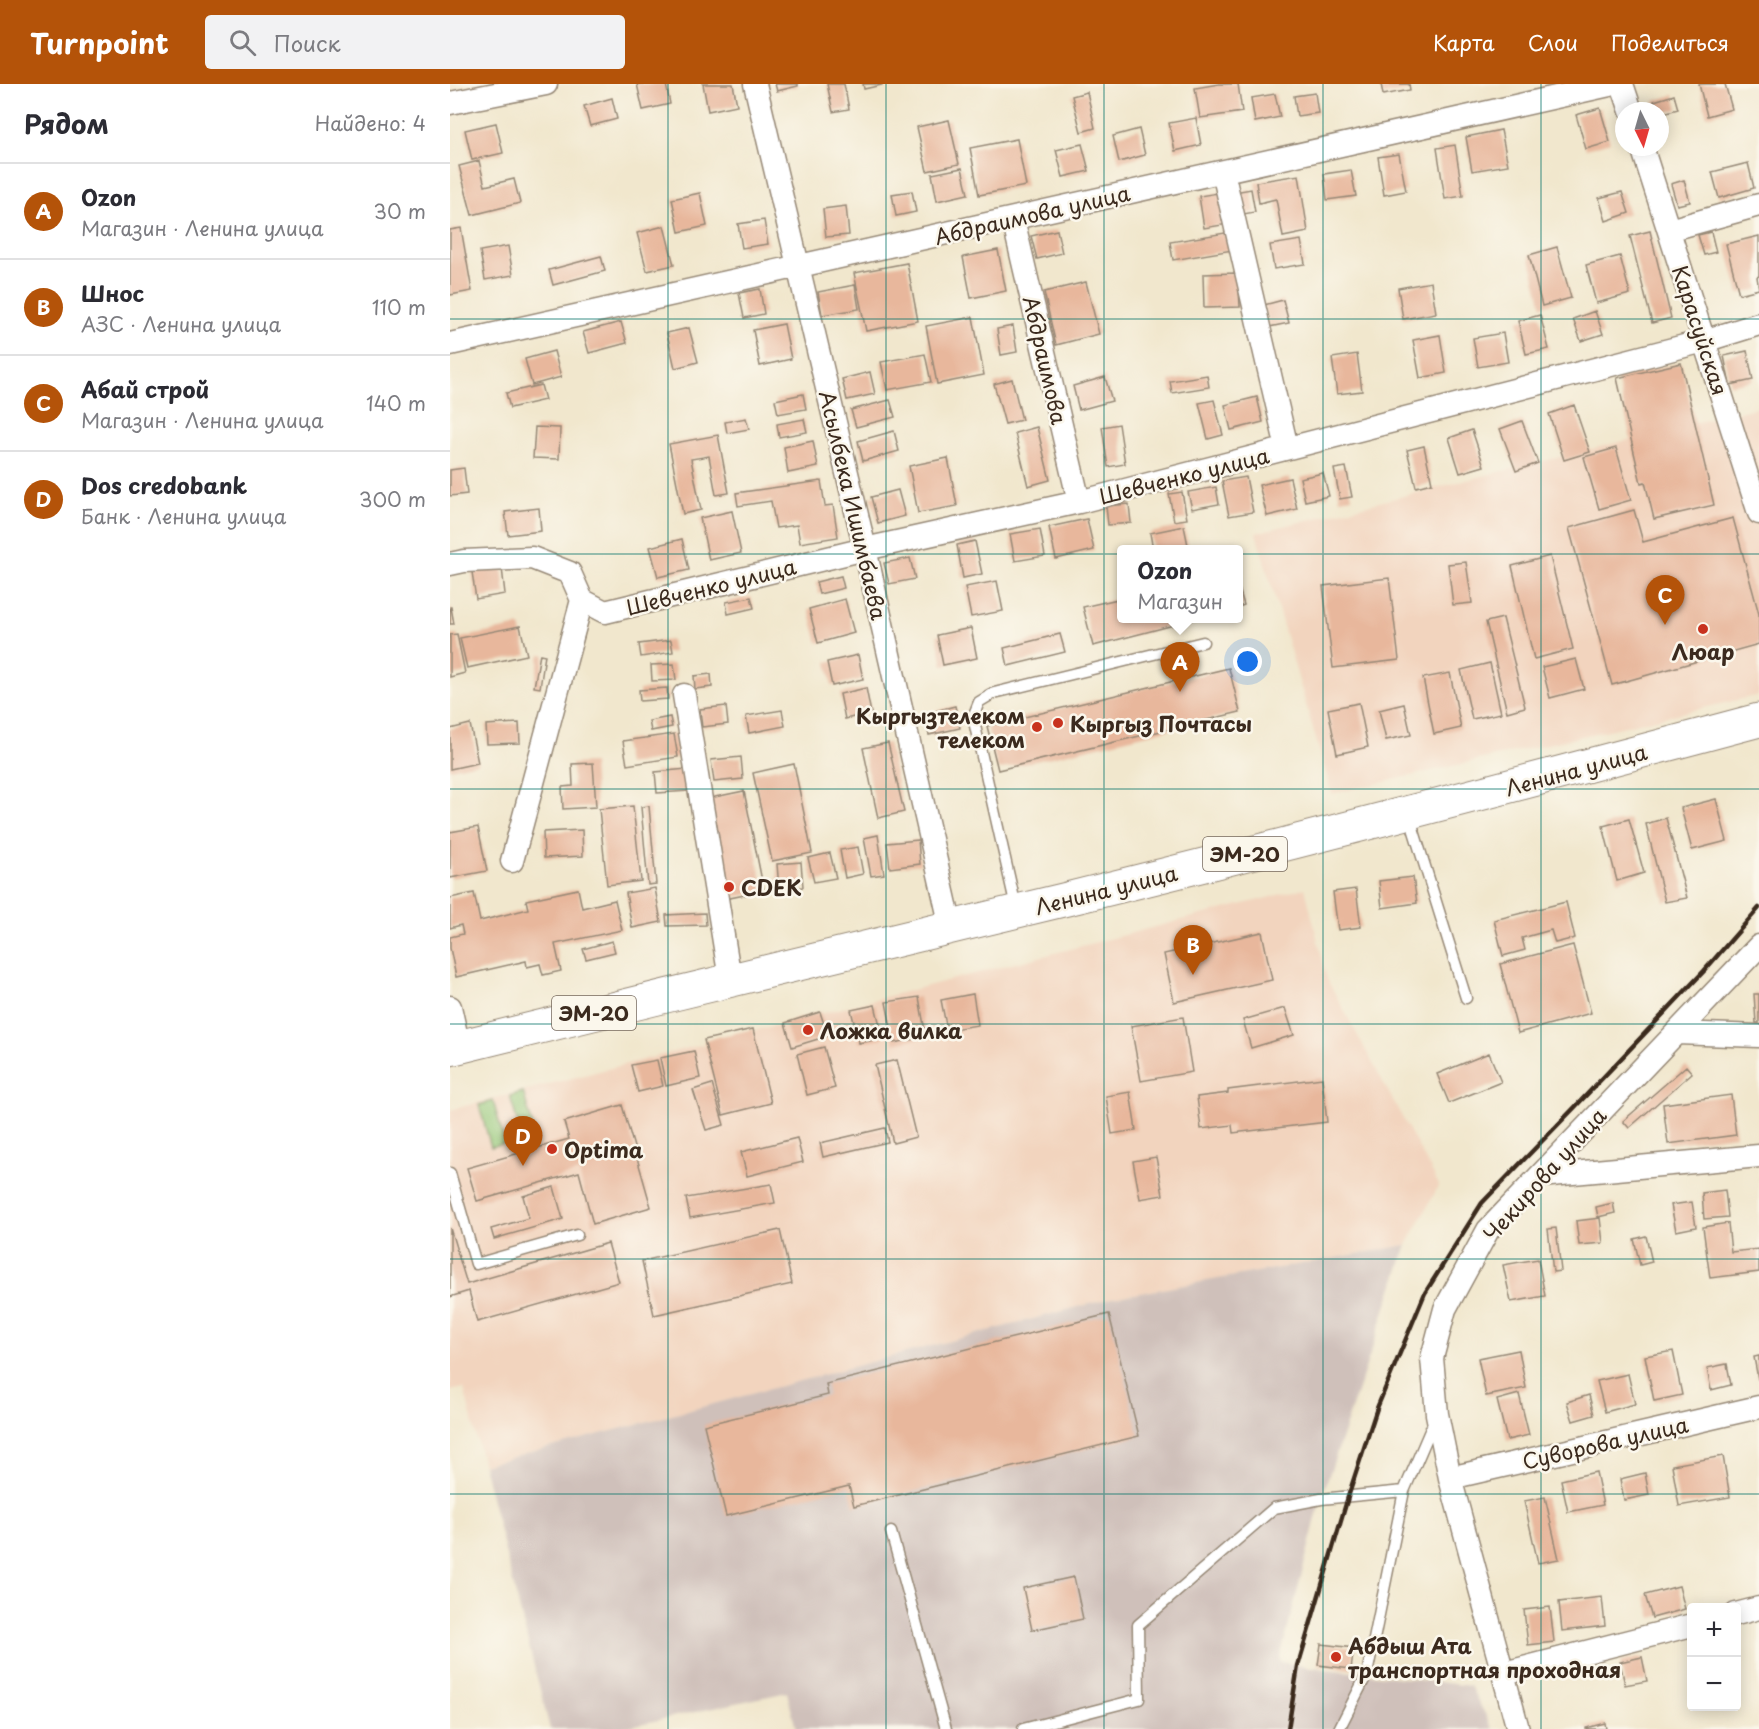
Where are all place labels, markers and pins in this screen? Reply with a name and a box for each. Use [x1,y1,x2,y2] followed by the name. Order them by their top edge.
[1646,576,1684,625] pin: C
[1696,622,1710,636] marker: Люар
[1672,635,1734,667] place label: Люар
[1160,642,1200,692] pin: A
[856,699,1025,755] place label: Кыргызтелеком телеком
[1070,707,1252,739] place label: Кыргыз Почтасы
[1051,716,1065,730] marker: Кыргыз Почтасы
[1030,720,1044,734] marker: Кыргызтелеком телеком
[741,871,802,903] place label: CDEK
[722,880,736,894] marker: CDEK
[1174,926,1212,975] pin: B
[820,1014,962,1046] place label: Ложка вилка
[801,1023,815,1037] marker: Ложка вилка
[504,1116,542,1166] pin: D
[564,1133,644,1165] place label: Optima
[545,1142,559,1156] marker: Optima
[1347,1629,1621,1685] place label: Абдыш Ата транспортная проходная
[1329,1650,1343,1664] marker: Абдыш Ата транспортная проходная

